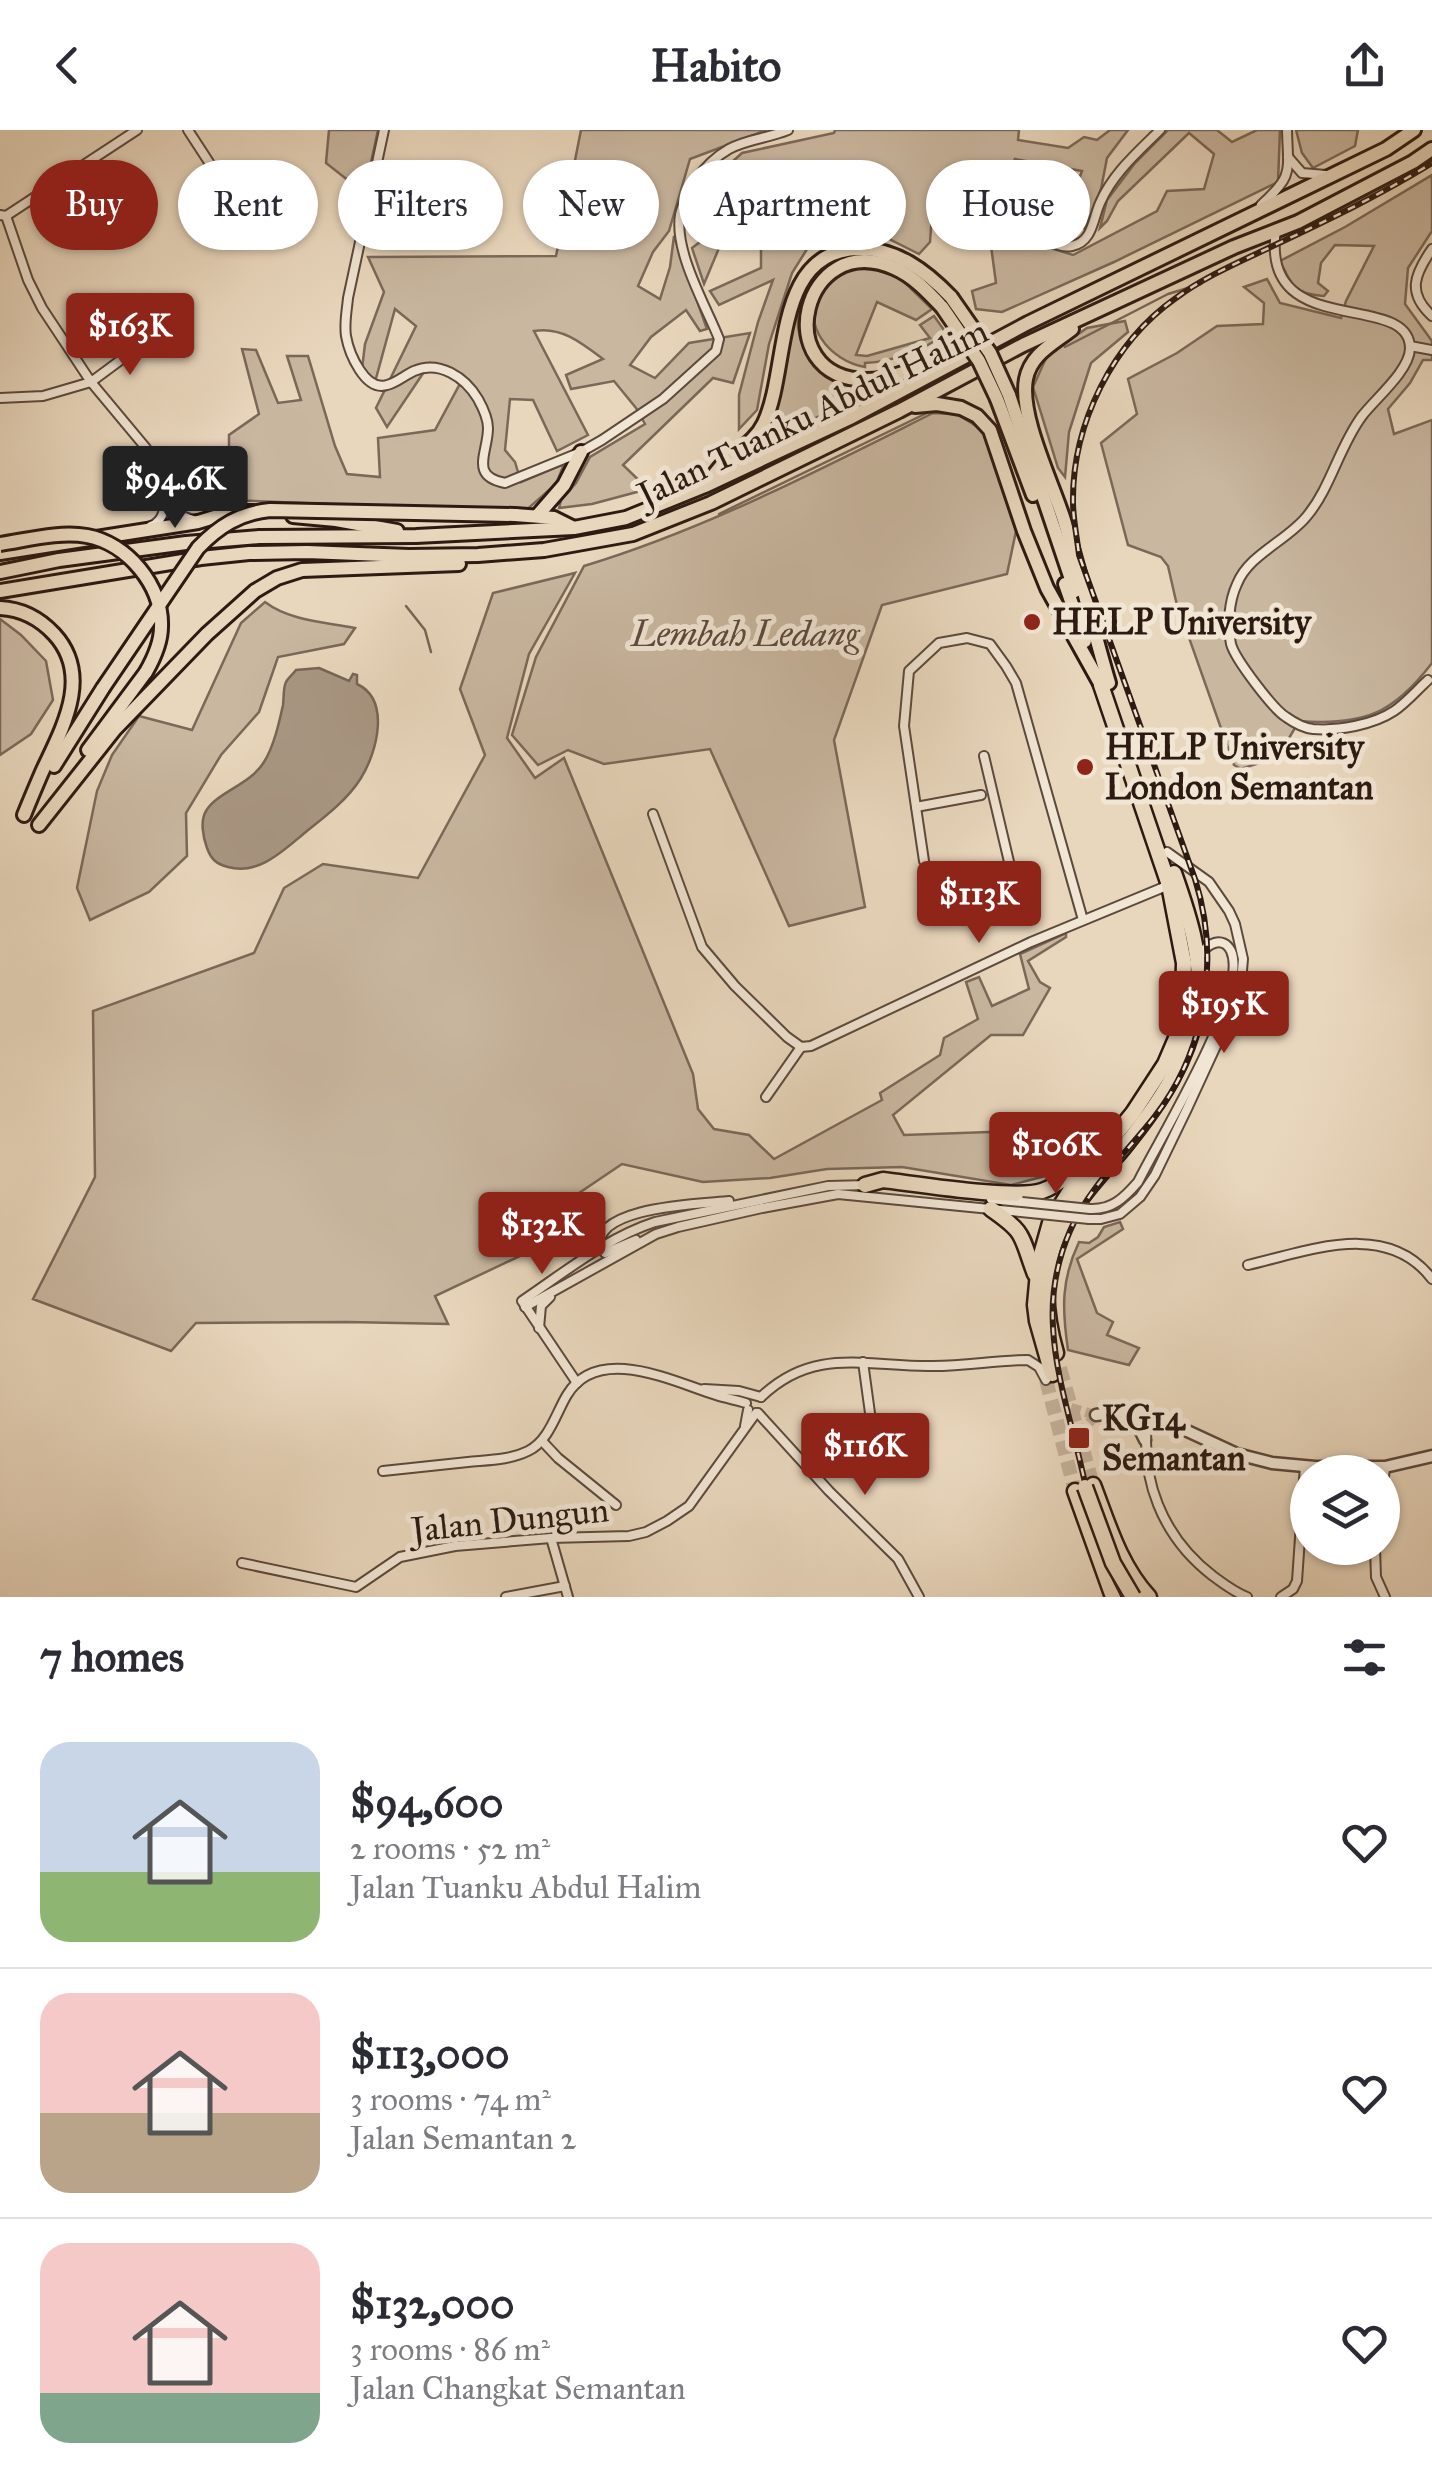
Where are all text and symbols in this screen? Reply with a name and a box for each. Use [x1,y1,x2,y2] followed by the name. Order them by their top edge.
[40,38,95,93] icon: back
[651,38,781,93] text: Habito
[1337,38,1392,93] icon: share
[30,160,158,250] chip: Buy
[178,160,318,250] chip: Rent
[338,160,503,250] chip: Filters
[523,160,659,250] chip: New
[679,160,906,250] chip: Apartment
[926,160,1090,250] chip: House
[60,293,200,378] pin: $163K
[88,306,172,345] text: $163K
[627,309,995,518] street label: Jalan Tuanku Abdul Halim
[94,446,256,531] pin: $94.6K
[125,459,225,498] text: $94.6K
[1052,601,1312,644] place label: HELP University
[1021,611,1043,633] marker: HELP University
[629,613,861,656] park label: Lembah Ledang
[1105,726,1374,809] place label: HELP University London Semantan
[1074,756,1096,778] marker: HELP University London Semantan
[909,861,1049,946] pin: $113K
[939,874,1019,913] text: $113K
[1154,971,1294,1056] pin: $195K
[1181,984,1267,1023] text: $195K
[986,1112,1126,1197] pin: $106K
[1011,1125,1101,1164] text: $106K
[472,1192,612,1277] pin: $132K
[500,1205,584,1244] text: $132K
[1102,1397,1246,1480] place label: KG14 Semantan
[795,1413,935,1498] pin: $116K
[1066,1425,1092,1451] marker: KG14 Semantan
[823,1426,907,1465] text: $116K
[1290,1455,1400,1565] map controls
[1290,1455,1400,1565] button: layers
[405,1488,611,1552] street label: Jalan Dungun
[1337,1630,1392,1685] icon: filters
[40,1631,184,1683] text: 7 homes
[350,1777,503,1829] text: $94,600
[120,1782,240,1902] icon: home
[1337,1815,1392,1870] icon: heart
[350,1829,550,1868] text: 2 rooms · 52 m²
[350,1868,701,1907] text: Jalan Tuanku Abdul Halim
[350,2028,509,2080] text: $113,000
[120,2033,240,2153] icon: home
[1337,2066,1392,2121] icon: heart
[350,2080,551,2119] text: 3 rooms · 74 m²
[350,2119,576,2158] text: Jalan Semantan 2
[350,2278,514,2330] text: $132,000
[120,2283,240,2403] icon: home
[1337,2316,1392,2371] icon: heart
[350,2330,550,2369] text: 3 rooms · 86 m²
[350,2369,685,2408] text: Jalan Changkat Semantan

